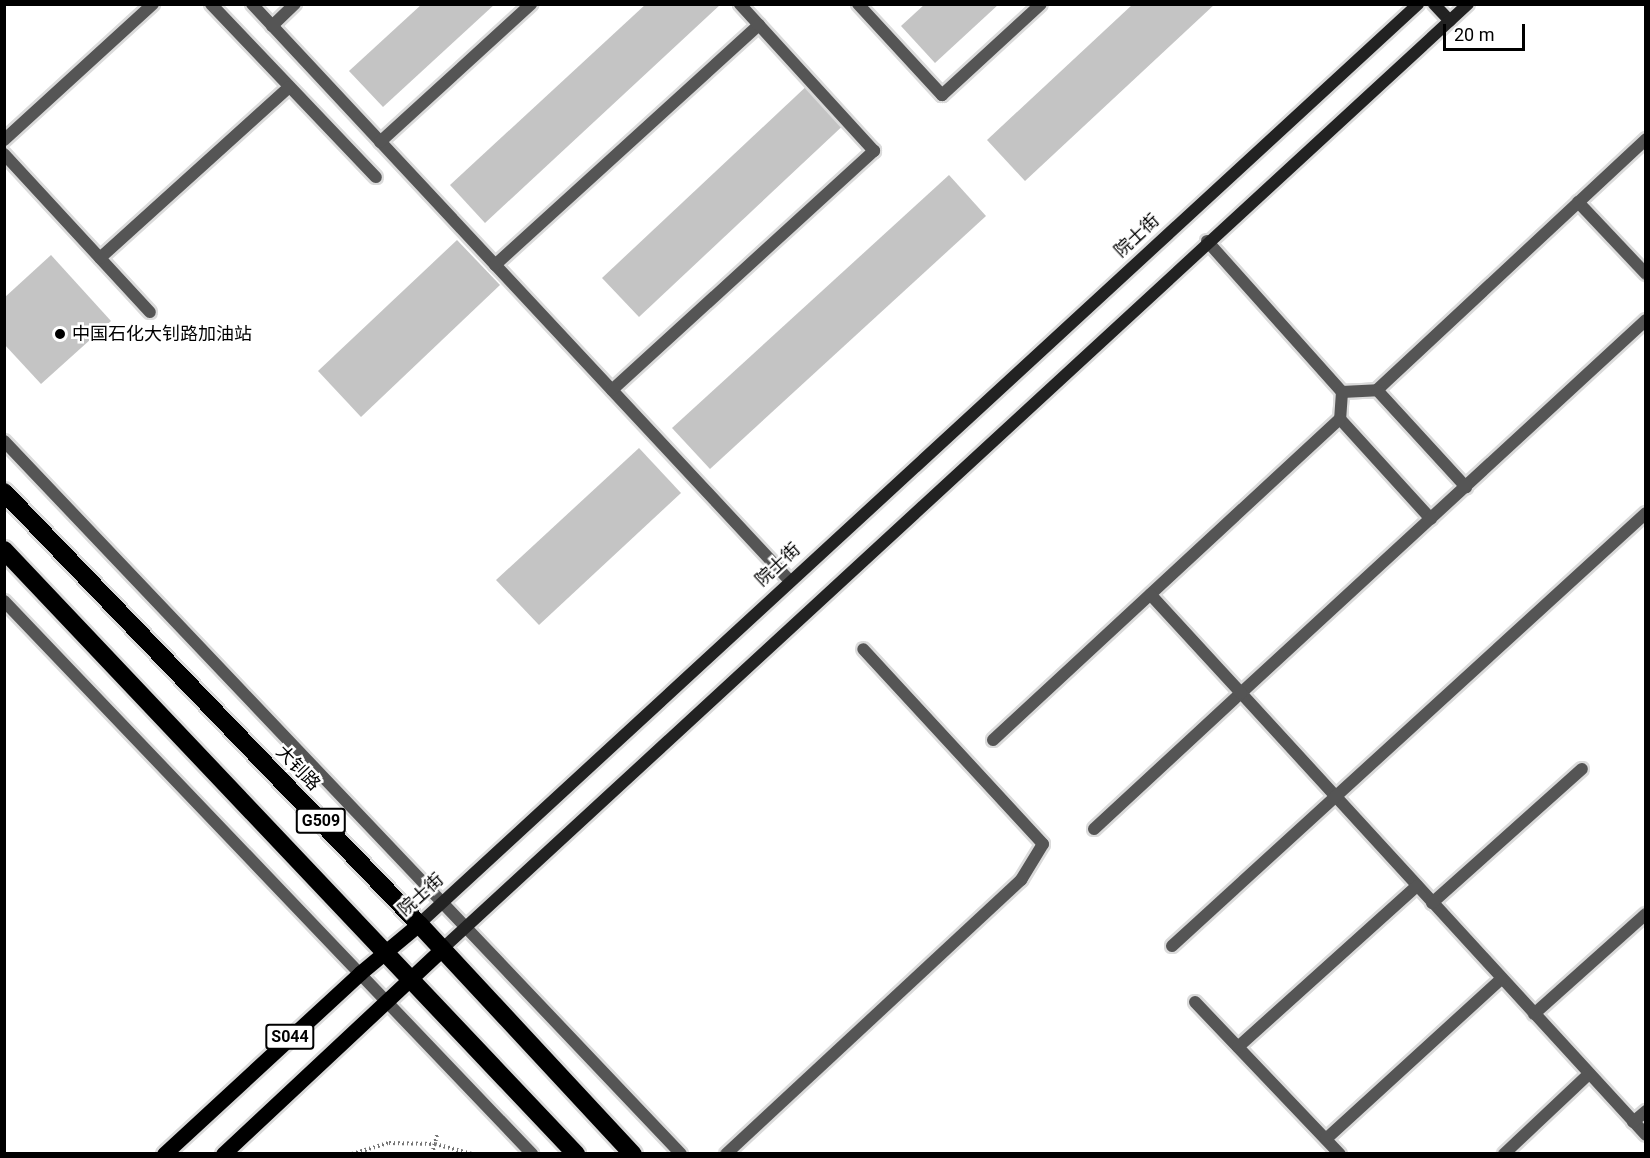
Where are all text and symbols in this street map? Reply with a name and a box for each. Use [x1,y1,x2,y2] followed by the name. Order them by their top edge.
[1446,12,1528,50] scale bar
[1454,24,1494,45] text: 20 m
[1110,210,1164,262] street label: 院士街
[72,323,252,345] place label: 中国石化大钊路加油站
[53,327,67,341] marker: 中国石化大钊路加油站
[751,539,805,591] street label: 院士街
[271,741,325,795] street label: 大钊路
[296,808,346,834] road number: G509
[394,869,448,921] street label: 院士街
[264,1024,316,1050] road number: S044

